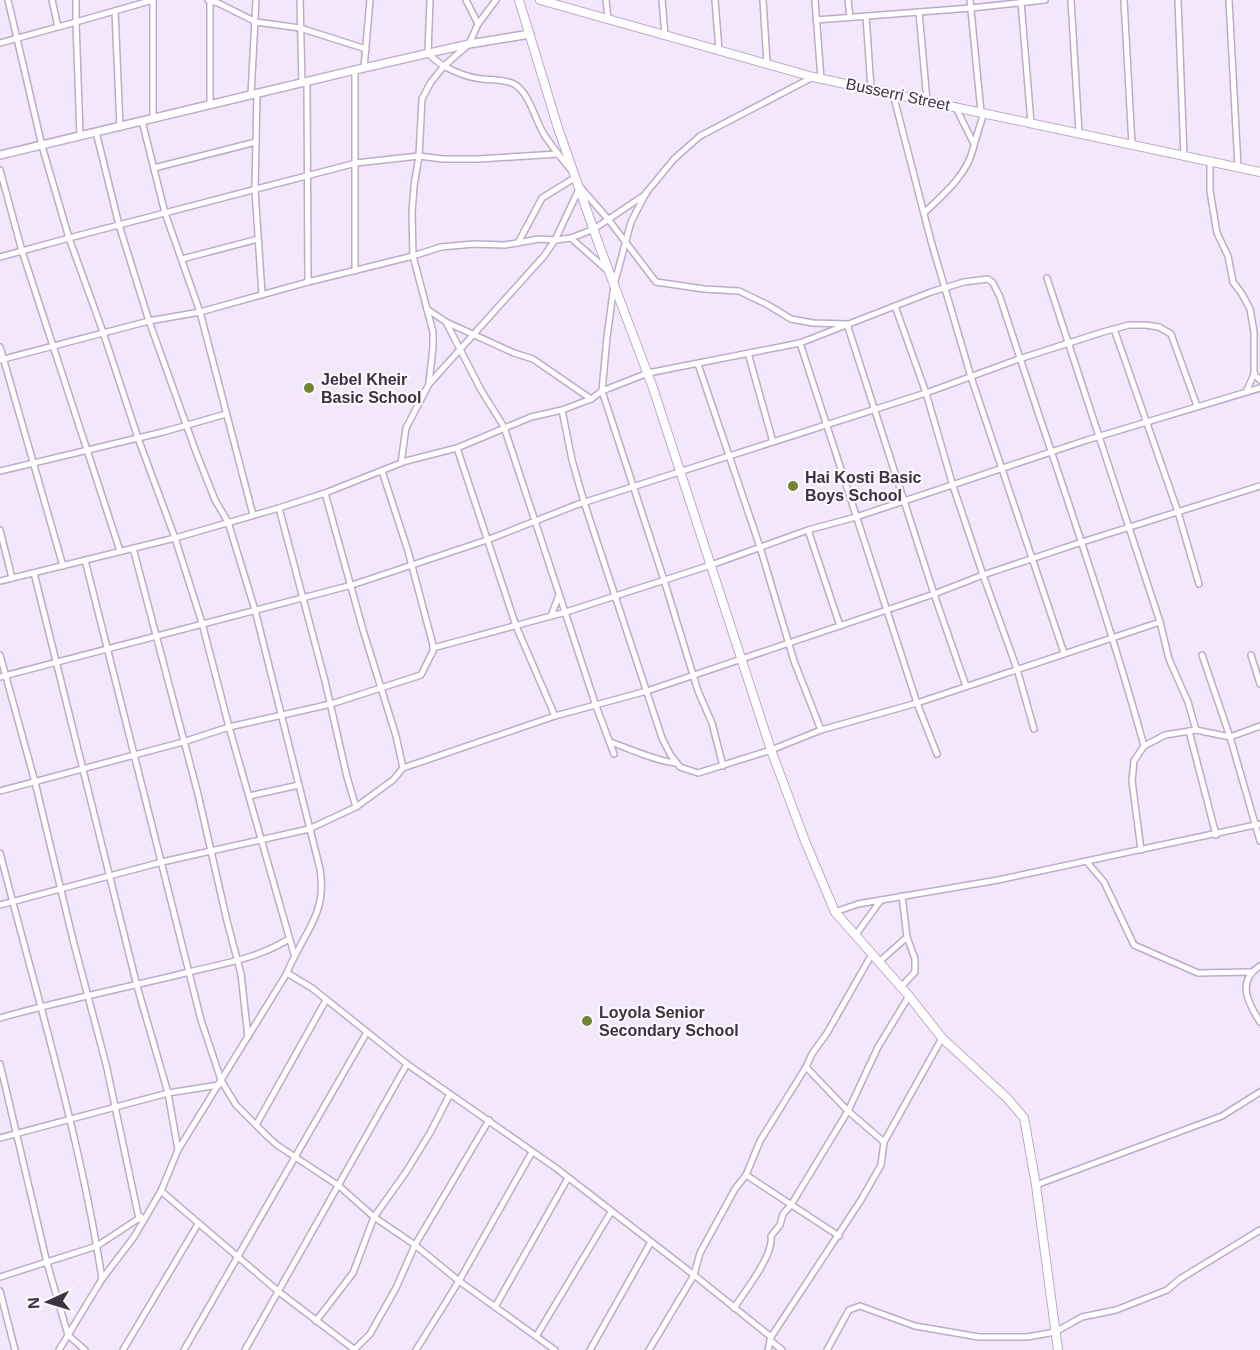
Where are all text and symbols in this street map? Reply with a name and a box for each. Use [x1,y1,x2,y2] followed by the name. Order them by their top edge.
[844,75,952,114] street label: Busserri Street
[321,371,421,406] place label: Jebel Kheir Basic School
[302,381,316,395] marker: Jebel Kheir Basic School
[805,469,922,504] place label: Hai Kosti Basic Boys School
[786,479,800,493] marker: Hai Kosti Basic Boys School
[599,1004,739,1039] place label: Loyola Senior Secondary School
[580,1014,594,1028] marker: Loyola Senior Secondary School
[18,1272,78,1332] north arrow
[25,1297,42,1309] text: N

